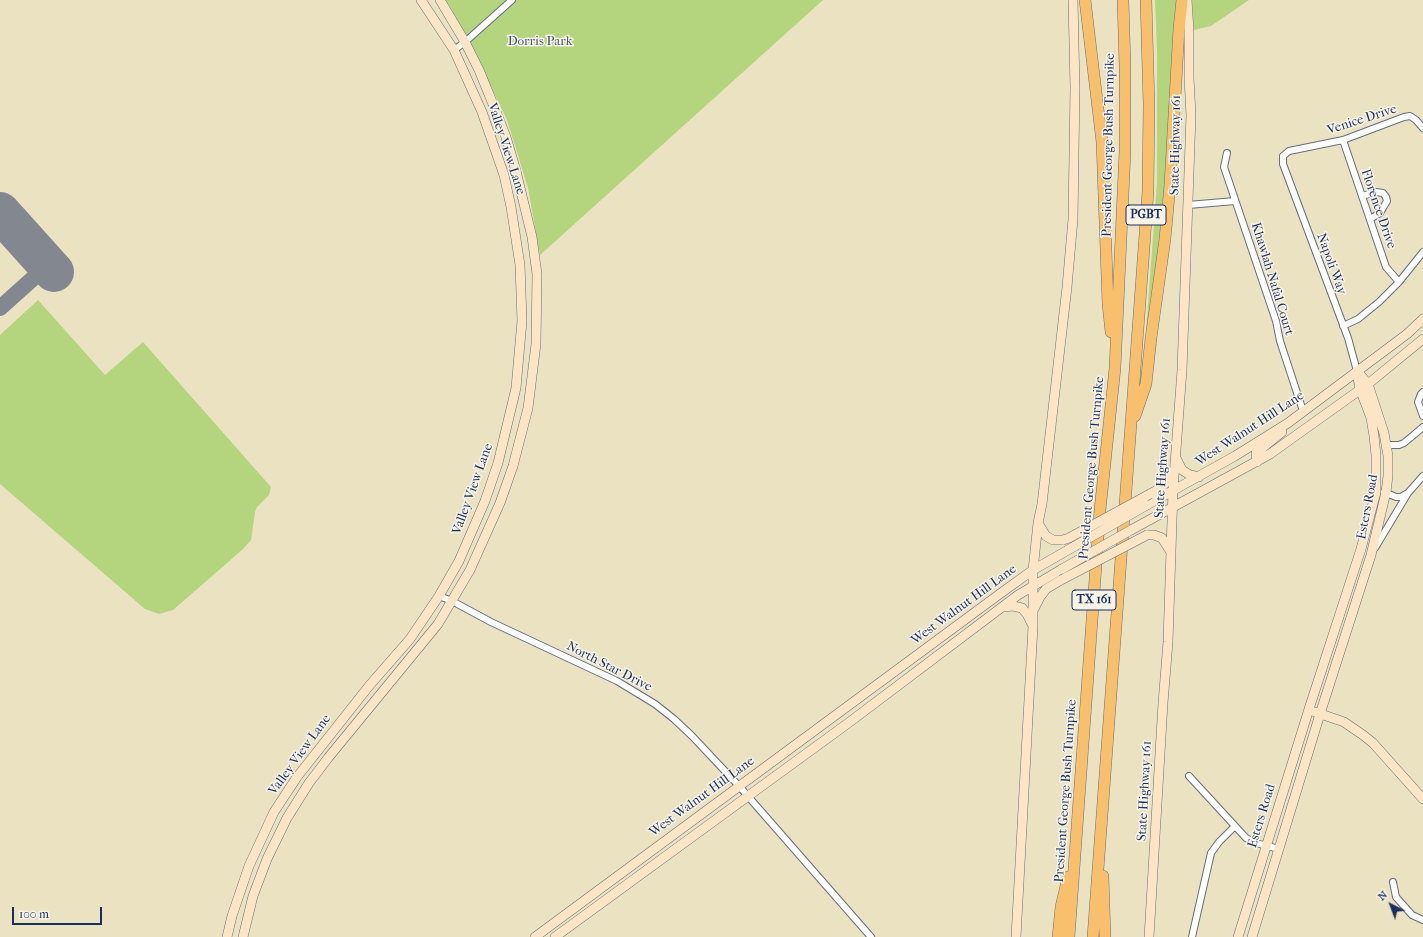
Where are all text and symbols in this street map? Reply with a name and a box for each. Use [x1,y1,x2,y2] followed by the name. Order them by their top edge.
[508,34,572,50] park label: Dorris Park
[1100,53,1118,237] street label: President George Bush Turnpike
[1167,95,1185,195] street label: State Highway 161
[484,101,528,197] street label: Valley View Lane
[1325,101,1399,139] street label: Venice Drive
[1357,167,1399,251] street label: Florence Drive
[1126,205,1166,225] road number: PGBT
[1247,221,1297,337] street label: Khawlah Nafal Court
[1313,231,1349,297] street label: Napoli Way
[1076,376,1108,560] street label: President George Bush Turnpike
[1193,388,1307,470] street label: West Walnut Hill Lane
[1152,417,1174,519] street label: State Highway 161
[449,441,497,537] street label: Valley View Lane
[1354,473,1382,541] street label: Esters Road
[908,562,1020,648] street label: West Walnut Hill Lane
[1072,590,1116,610] road number: TX 161
[564,639,654,695] street label: North Star Drive
[1052,699,1080,883] street label: President George Bush Turnpike
[266,712,334,798] street label: Valley View Lane
[1135,740,1155,842] street label: State Highway 161
[646,754,758,840] street label: West Walnut Hill Lane
[1245,782,1279,850] street label: Esters Road
[1371,885,1411,925] north arrow
[1375,888,1390,903] text: N
[14,899,104,925] scale bar
[19,907,49,921] text: 100 m

